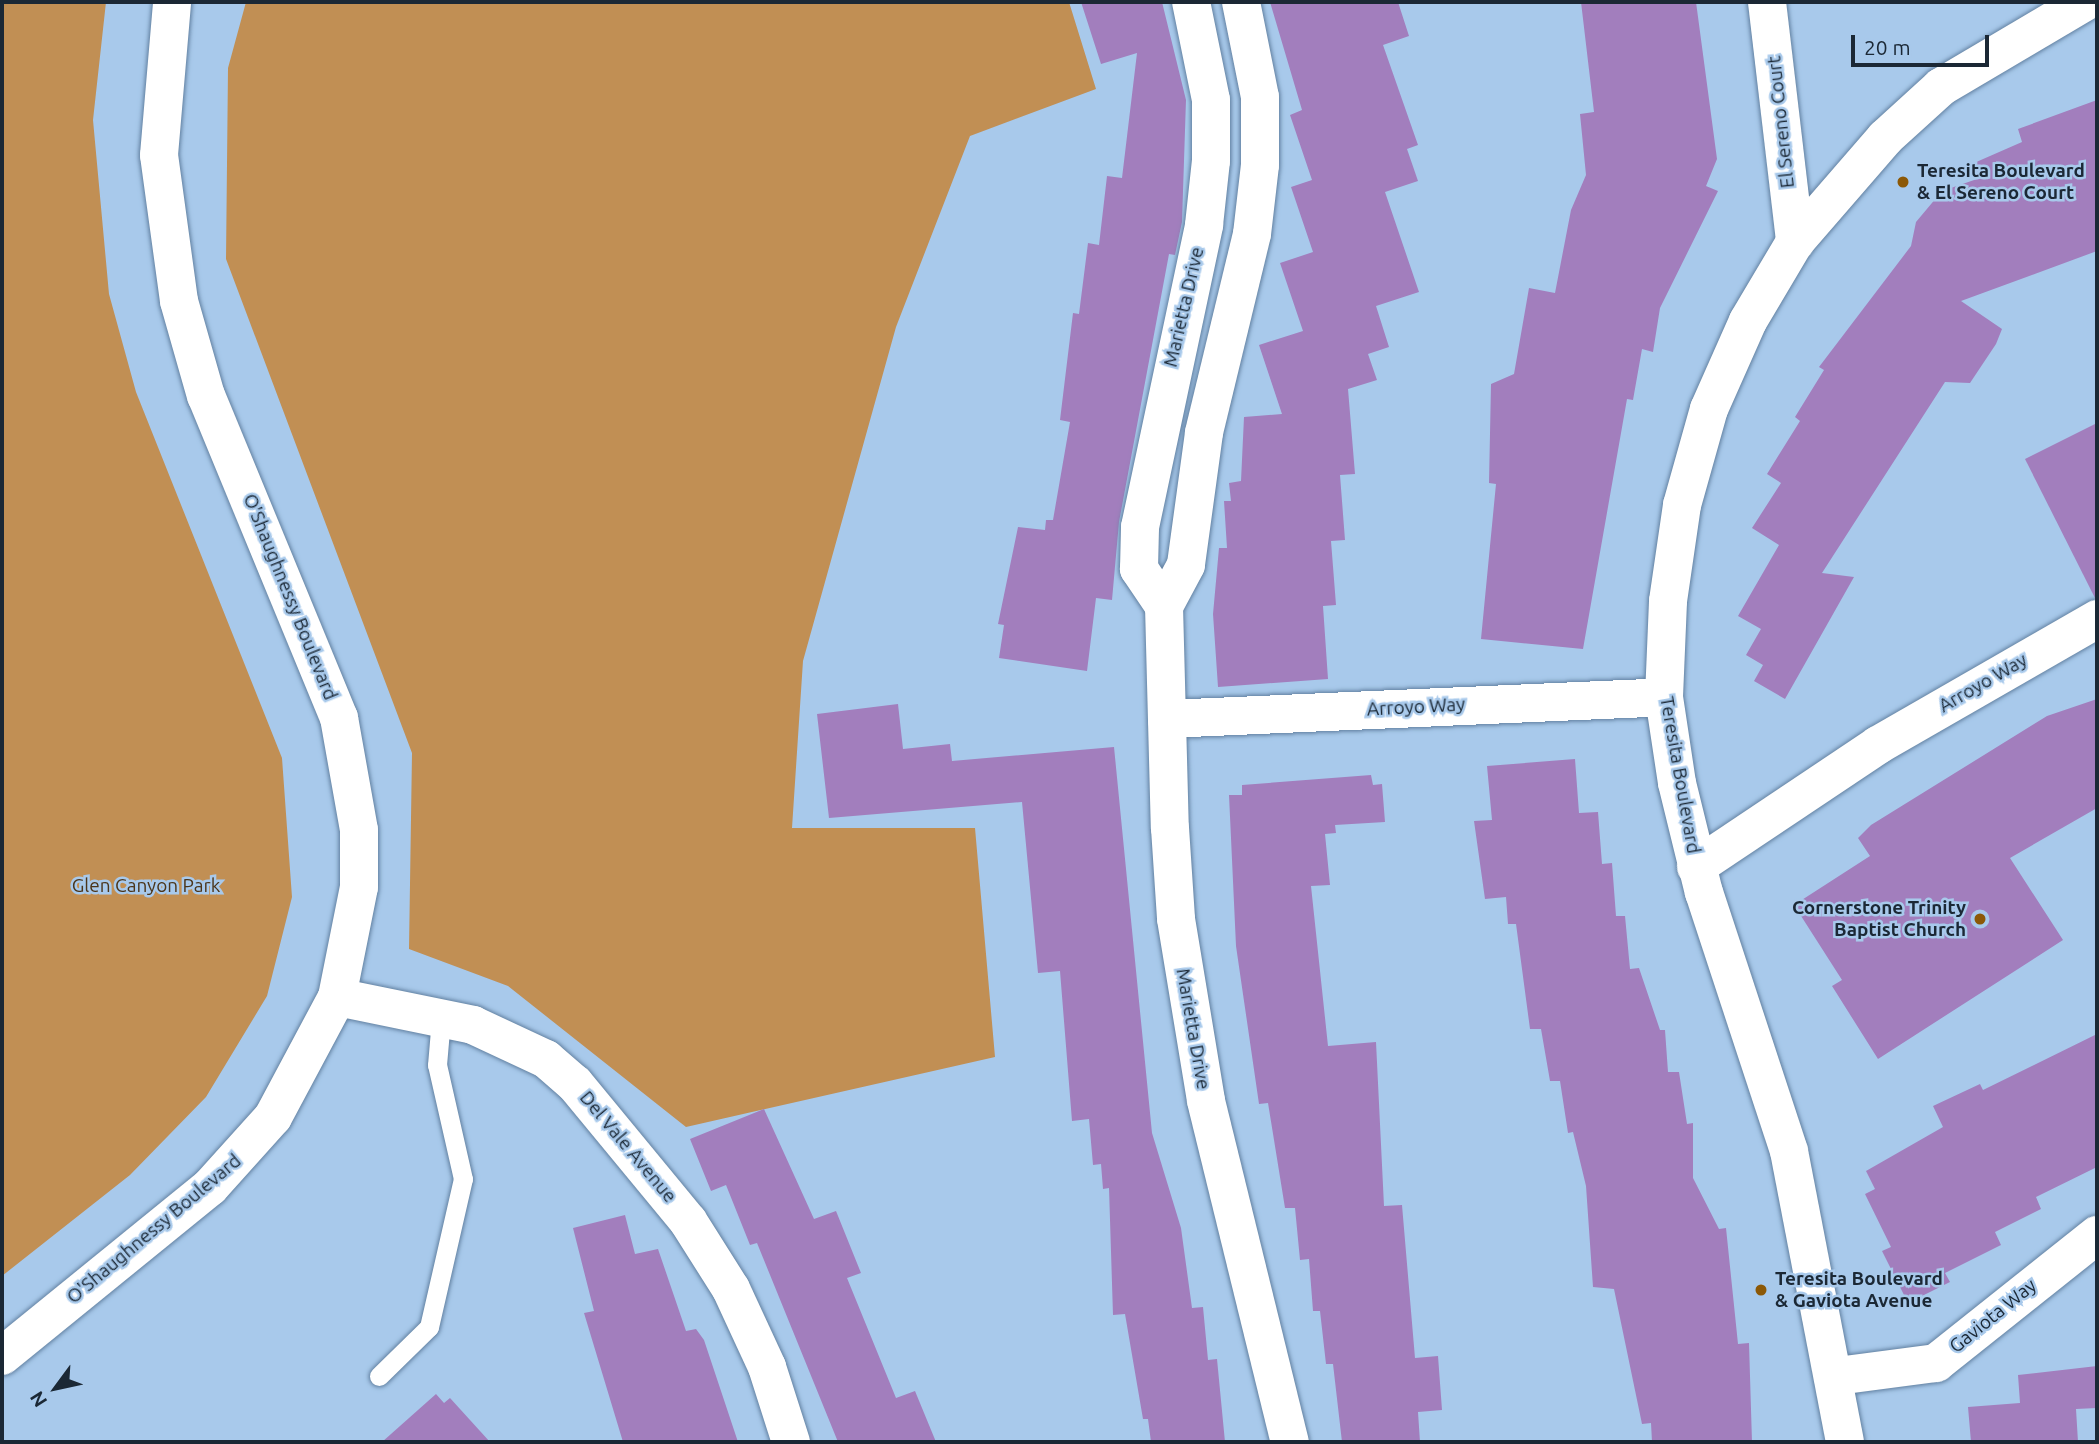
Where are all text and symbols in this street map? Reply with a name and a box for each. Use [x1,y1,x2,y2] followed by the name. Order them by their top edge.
[1854,21,1992,65] scale bar
[1864,35,1911,59] text: 20 m
[1763,55,1799,189] street label: El Sereno Court
[1917,160,2085,204] place label: Teresita Boulevard & El Sereno Court
[1895,174,1911,190] marker: Teresita Boulevard & El Sereno Court
[1159,245,1209,369] street label: Marietta Drive
[238,491,342,703] street label: O'Shaughnessy Boulevard
[1935,649,2031,717] street label: Arroyo Way
[1366,693,1466,721] street label: Arroyo Way
[1655,695,1705,855] street label: Teresita Boulevard
[72,875,220,897] park label: Glen Canyon Park
[1792,897,1966,941] place label: Cornerstone Trinity Baptist Church
[1972,911,1988,927] marker: Cornerstone Trinity Baptist Church
[1171,967,1215,1091] street label: Marietta Drive
[575,1087,681,1207] street label: Del Vale Avenue
[62,1149,246,1309] street label: O'Shaughnessy Boulevard
[1775,1268,1943,1312] place label: Teresita Boulevard & Gaviota Avenue
[1945,1274,2041,1358] street label: Gaviota Way
[1753,1282,1769,1298] marker: Teresita Boulevard & Gaviota Avenue
[21,1353,91,1423] north arrow
[25,1387,51,1411] text: N

